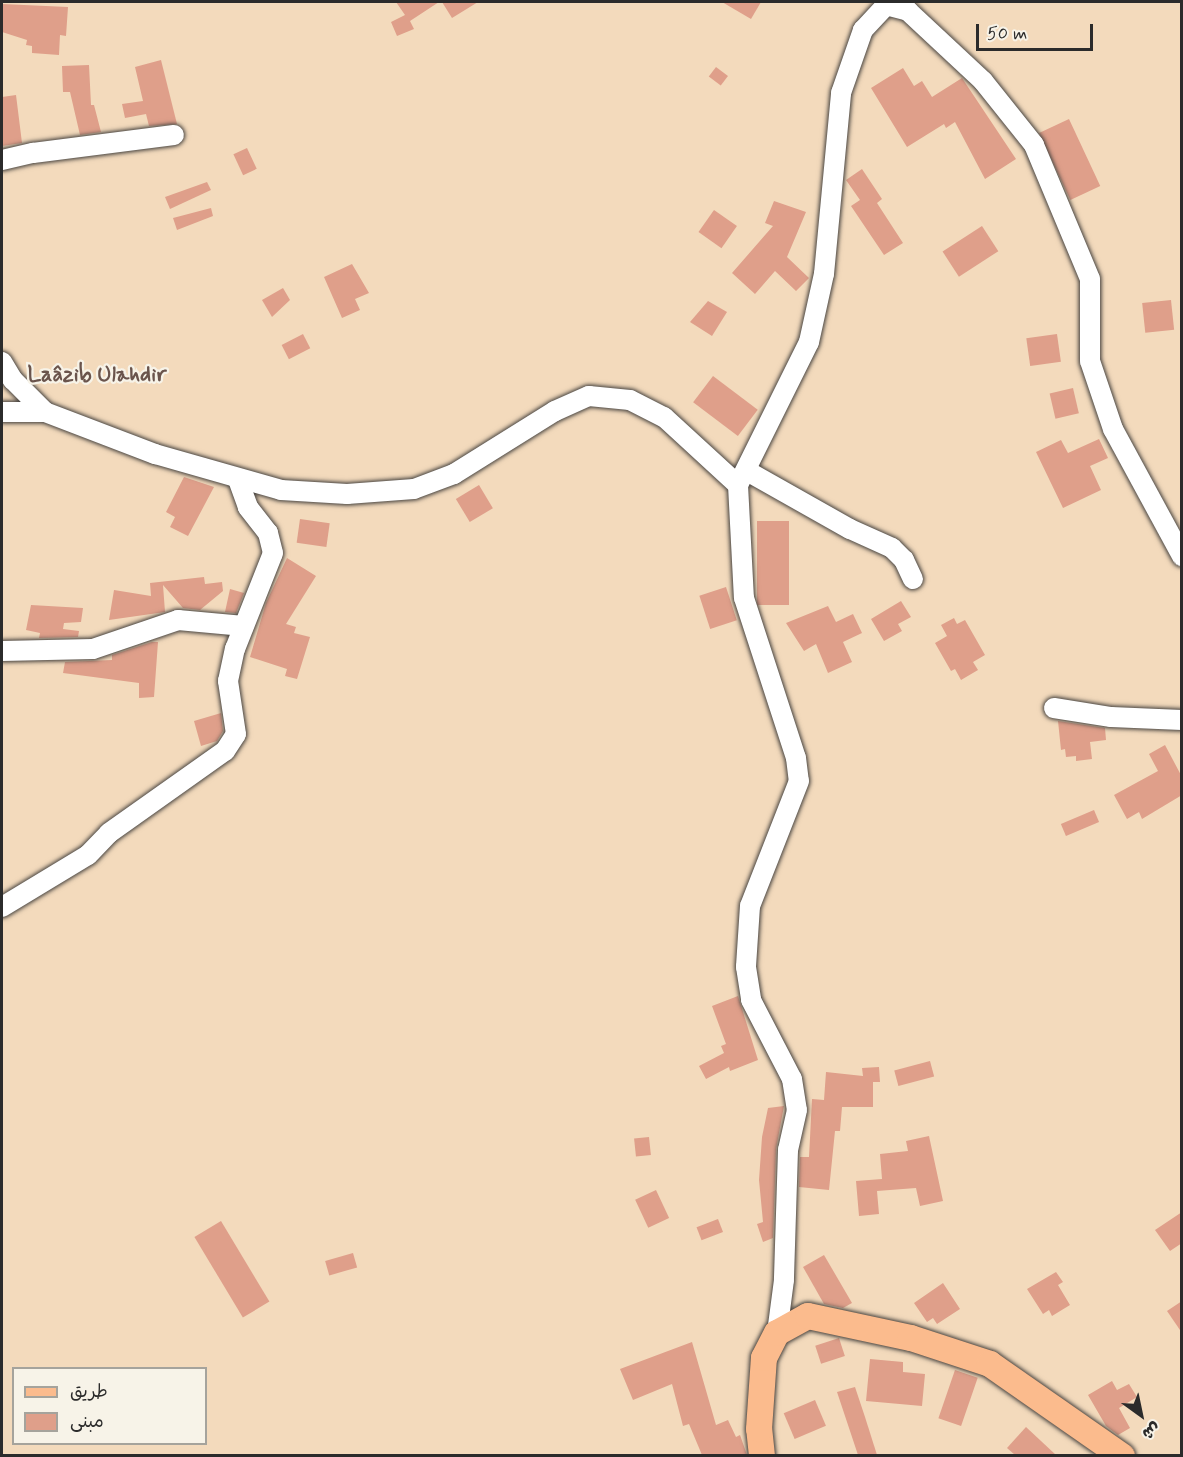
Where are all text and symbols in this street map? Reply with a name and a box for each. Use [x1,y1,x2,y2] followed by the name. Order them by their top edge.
[979,12,1096,50] scale bar
[987,22,1027,46] text: 50 m
[28,363,166,389] district label: Laâzib Ulahdir
[12,1367,207,1445] legend
[70,1380,108,1404] text: طريق
[1111,1385,1171,1445] north arrow
[70,1410,104,1434] text: مبنى
[1138,1417,1164,1444] text: ش

